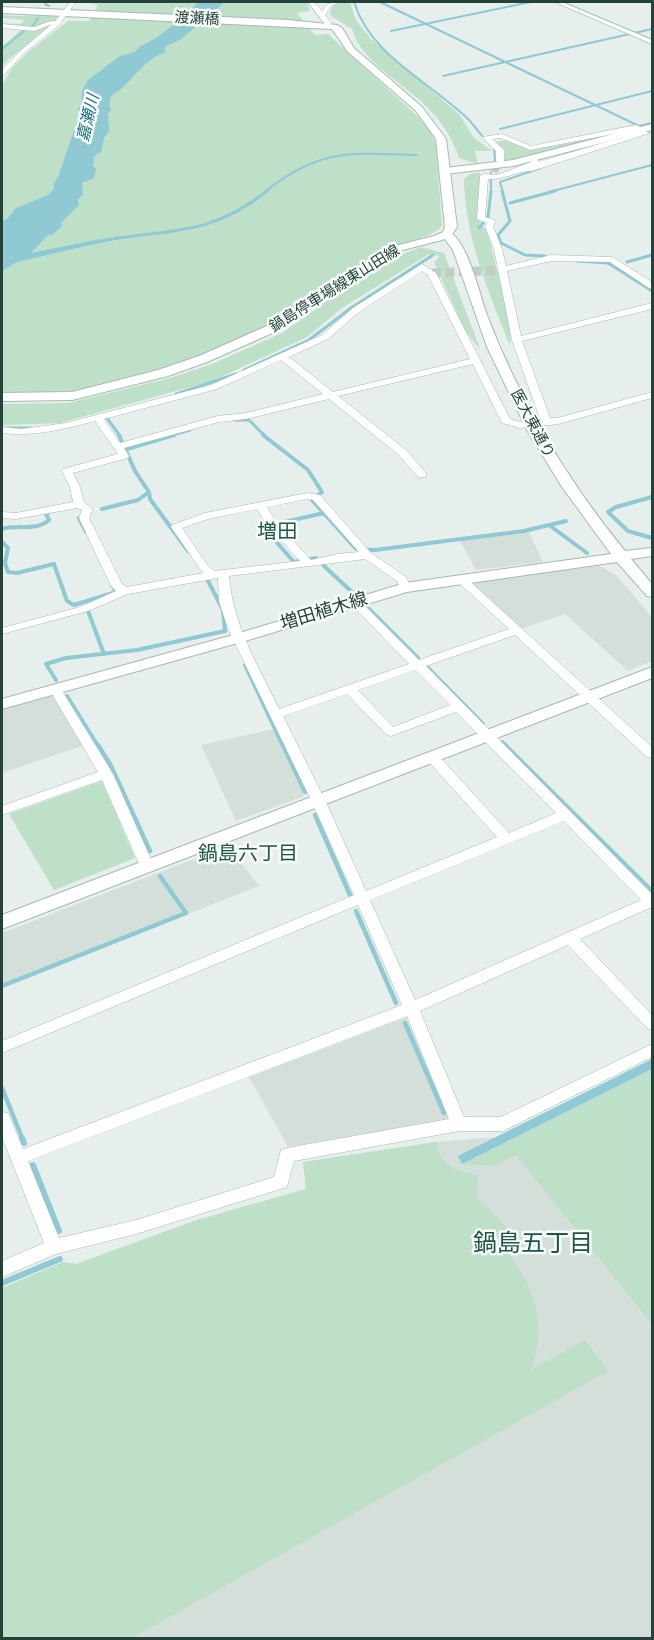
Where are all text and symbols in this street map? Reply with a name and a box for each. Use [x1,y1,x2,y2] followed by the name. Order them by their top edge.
[174,9,220,29] street label: 渡瀬橋
[74,92,104,144] water label: 嘉瀬川
[267,242,403,336] street label: 鍋島停車場線東山田線
[506,387,558,461] street label: 医大東通り
[257,521,297,545] district label: 増田
[278,589,370,635] street label: 増田植木線
[198,843,298,867] district label: 鍋島六丁目
[473,1230,593,1258] district label: 鍋島五丁目

